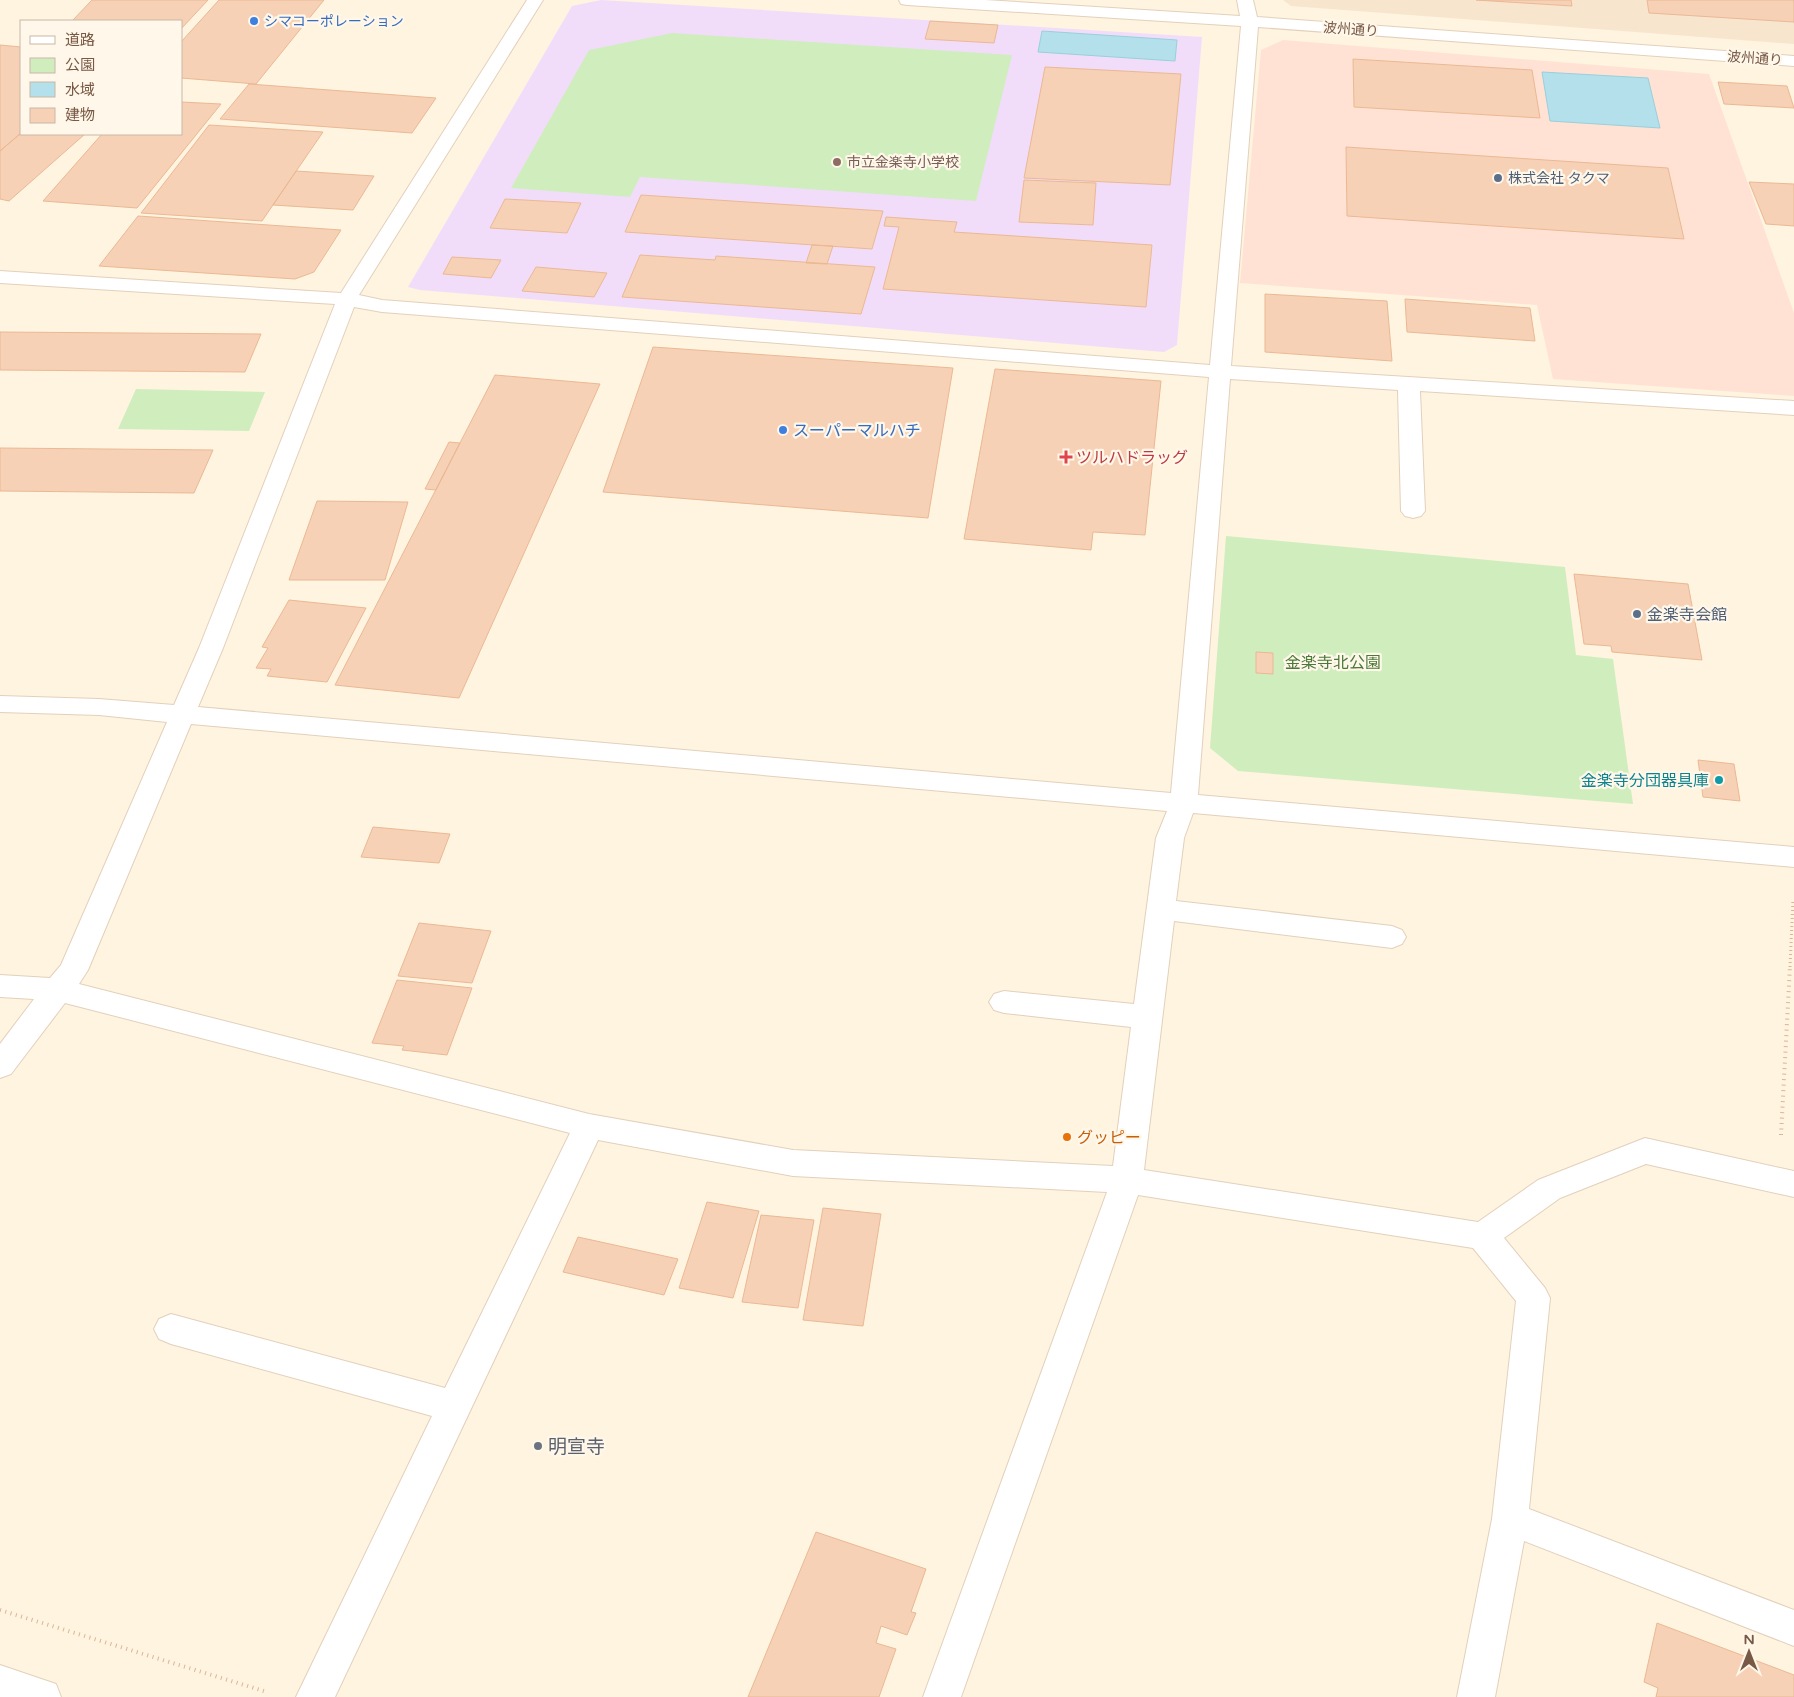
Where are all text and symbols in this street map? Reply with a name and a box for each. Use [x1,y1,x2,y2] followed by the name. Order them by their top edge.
[264,13,404,30] place label: シマコーポレーション
[248,15,260,27] marker: シマコーポレーション
[1322,19,1379,40] street label: 波州通り
[20,20,182,135] legend
[65,31,95,49] text: 道路
[1726,48,1783,69] street label: 波州通り
[65,56,95,74] text: 公園
[65,81,95,99] text: 水域
[65,106,95,124] text: 建物
[847,154,959,171] place label: 市立金楽寺小学校
[831,156,843,168] marker: 市立金楽寺小学校
[1508,170,1610,187] place label: 株式会社 タクマ
[1492,172,1504,184] marker: 株式会社 タクマ
[793,421,921,441] place label: スーパーマルハチ
[777,424,789,436] marker: スーパーマルハチ
[1076,448,1188,468] place label: ツルハドラッグ
[1060,451,1072,463] marker: ツルハドラッグ
[1647,605,1727,625] place label: 金楽寺会館
[1631,608,1643,620] marker: 金楽寺会館
[1285,653,1381,673] park label: 金楽寺北公園
[1581,771,1709,791] place label: 金楽寺分団器具庫
[1713,774,1725,786] marker: 金楽寺分団器具庫
[1077,1128,1141,1148] place label: グッピー
[1061,1131,1073,1143] marker: グッピー
[548,1436,605,1458] place label: 明宣寺
[532,1440,544,1452] marker: 明宣寺
[1724,1627,1774,1677] north arrow
[1743,1631,1755,1648] text: N

